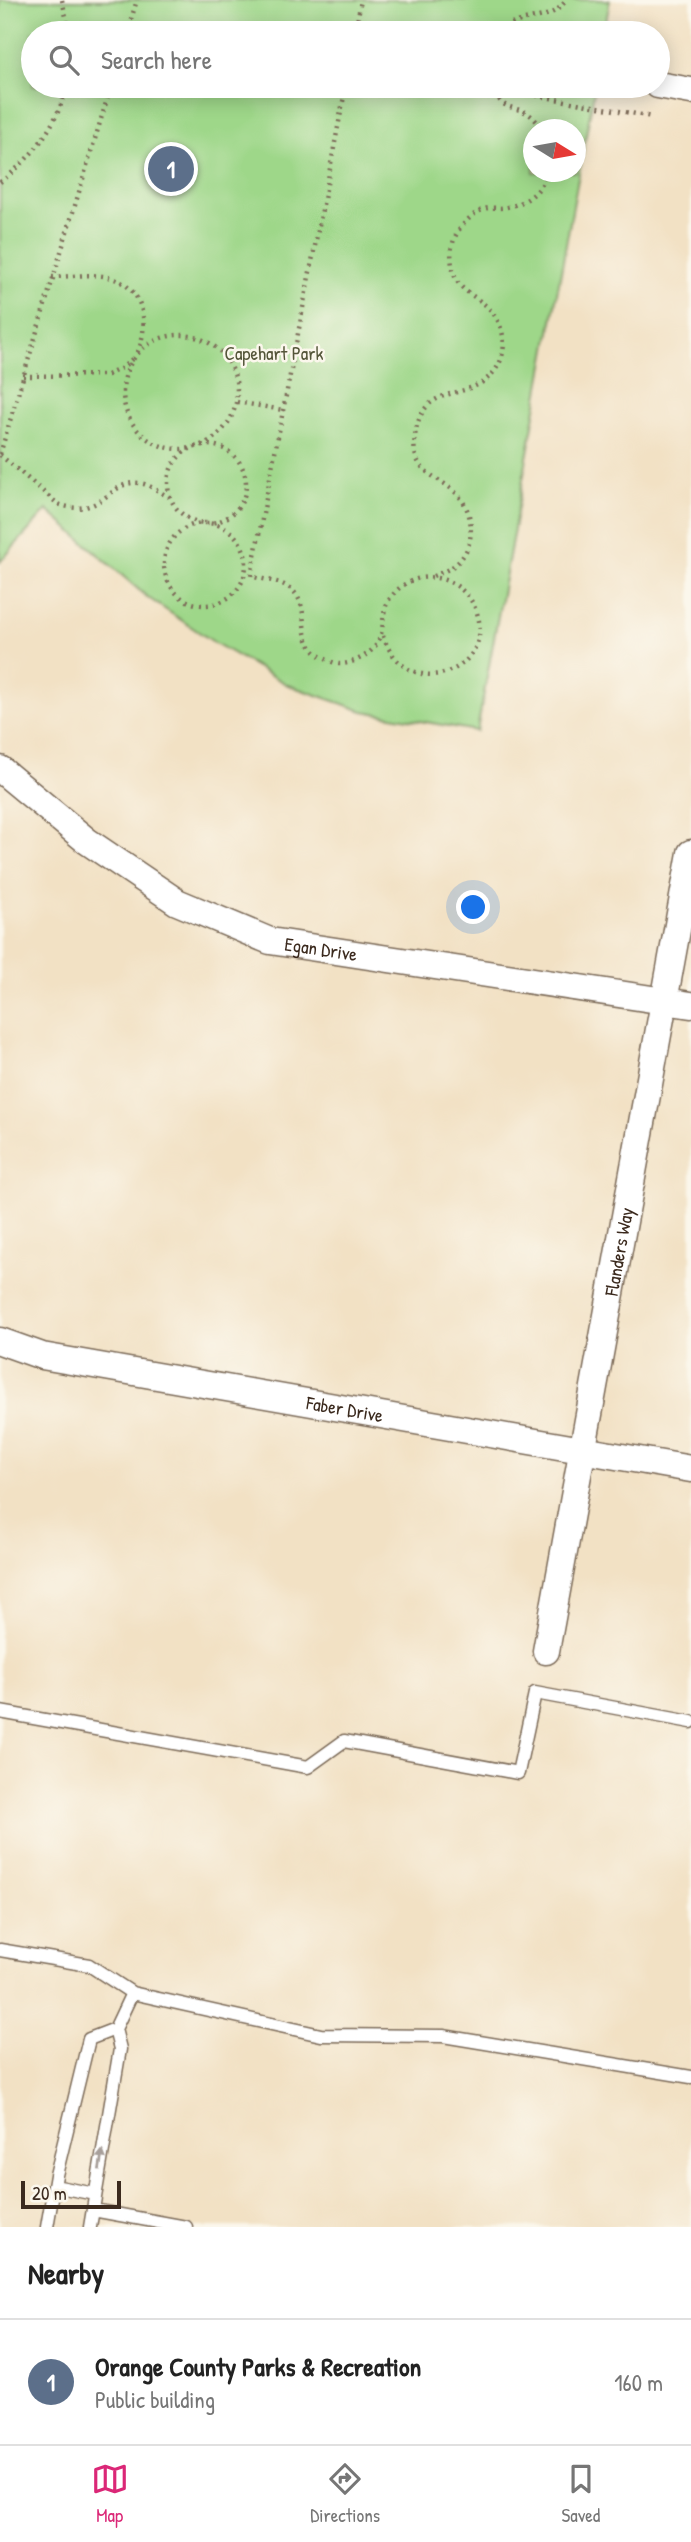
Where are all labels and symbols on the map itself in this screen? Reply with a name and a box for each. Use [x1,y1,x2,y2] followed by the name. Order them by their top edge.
[523,119,586,182] north arrow
[148,143,194,195] pin: 1
[225,340,324,366] park label: Capehart Park
[456,890,490,924] your location
[283,930,359,967] street label: Egan Drive
[598,1205,639,1299] street label: Flanders Way
[303,1389,386,1428] street label: Faber Drive
[96,2149,107,2171] one-way arrow
[21,2178,121,2210] scale bar

